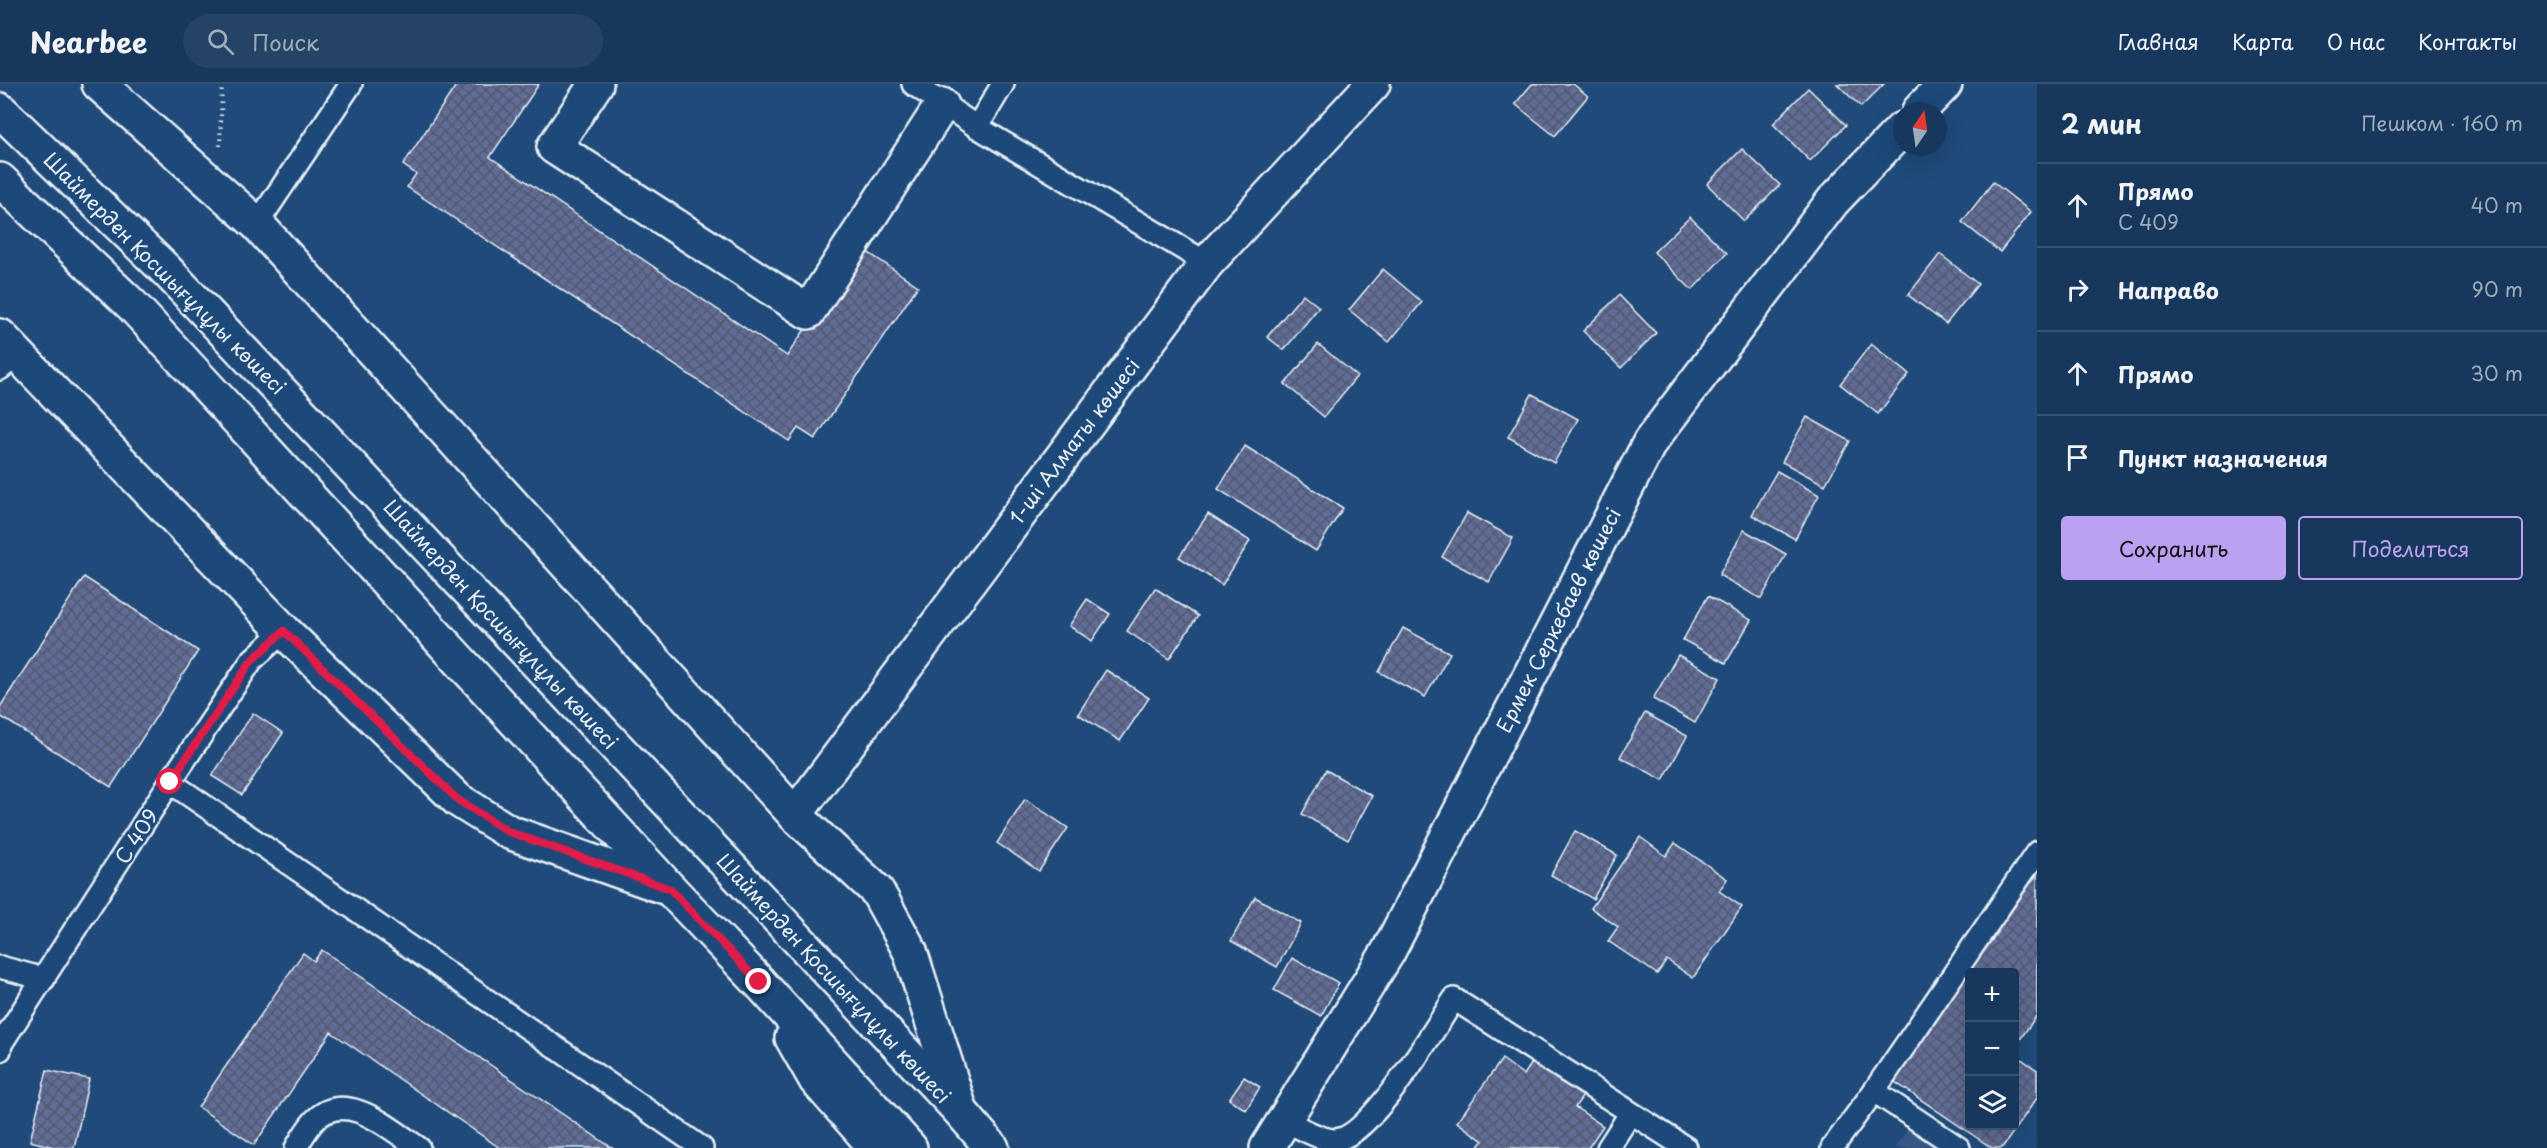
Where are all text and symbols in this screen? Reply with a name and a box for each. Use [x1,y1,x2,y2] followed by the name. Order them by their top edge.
[183,14,603,68] search box
[30,20,147,63] text: Nearbee
[204,25,237,58] icon: search
[252,25,319,58] text: Поиск
[2118,25,2199,57] text: Главная
[2232,25,2294,57] text: Карта
[2327,25,2385,57] text: О нас
[2418,25,2517,57] text: Контакты
[1893,102,1947,156] north arrow
[2061,104,2142,143] text: 2 мин
[2361,108,2523,138] text: Пешком · 160 m
[37,145,293,401] street label: Шаймерден Қосшығұлұлы көшесі
[2118,174,2193,207] text: Прямо
[2061,189,2094,222] icon: ahead
[2471,190,2523,220] text: 40 m
[2118,207,2179,237] text: С 409
[2061,273,2094,306] icon: right
[2118,273,2219,306] text: Направо
[2472,274,2523,304] text: 90 m
[1001,352,1147,530] street label: 1-ші Алматы көшесі
[2061,357,2094,390] icon: ahead
[2118,357,2193,390] text: Прямо
[2470,358,2523,388] text: 30 m
[2061,441,2094,474] icon: arrive
[2118,441,2328,474] text: Пункт назначения
[377,492,625,756] street label: Шаймерден Қосшығұлұлы көшесі
[1488,502,1628,738] street label: Ермек Серкебаев көшесі
[2061,516,2286,580] button: Сохранить
[2298,516,2523,580] button: Поделиться
[156,768,182,794] route start
[107,802,165,870] street label: С 409
[710,846,958,1110] street label: Шаймерден Қосшығұлұлы көшесі
[745,968,771,994] route end
[1965,968,2019,1130] map controls
[1965,968,2019,1022] button: +
[1965,1022,2019,1076] button: −
[1965,1076,2019,1130] button: layers

